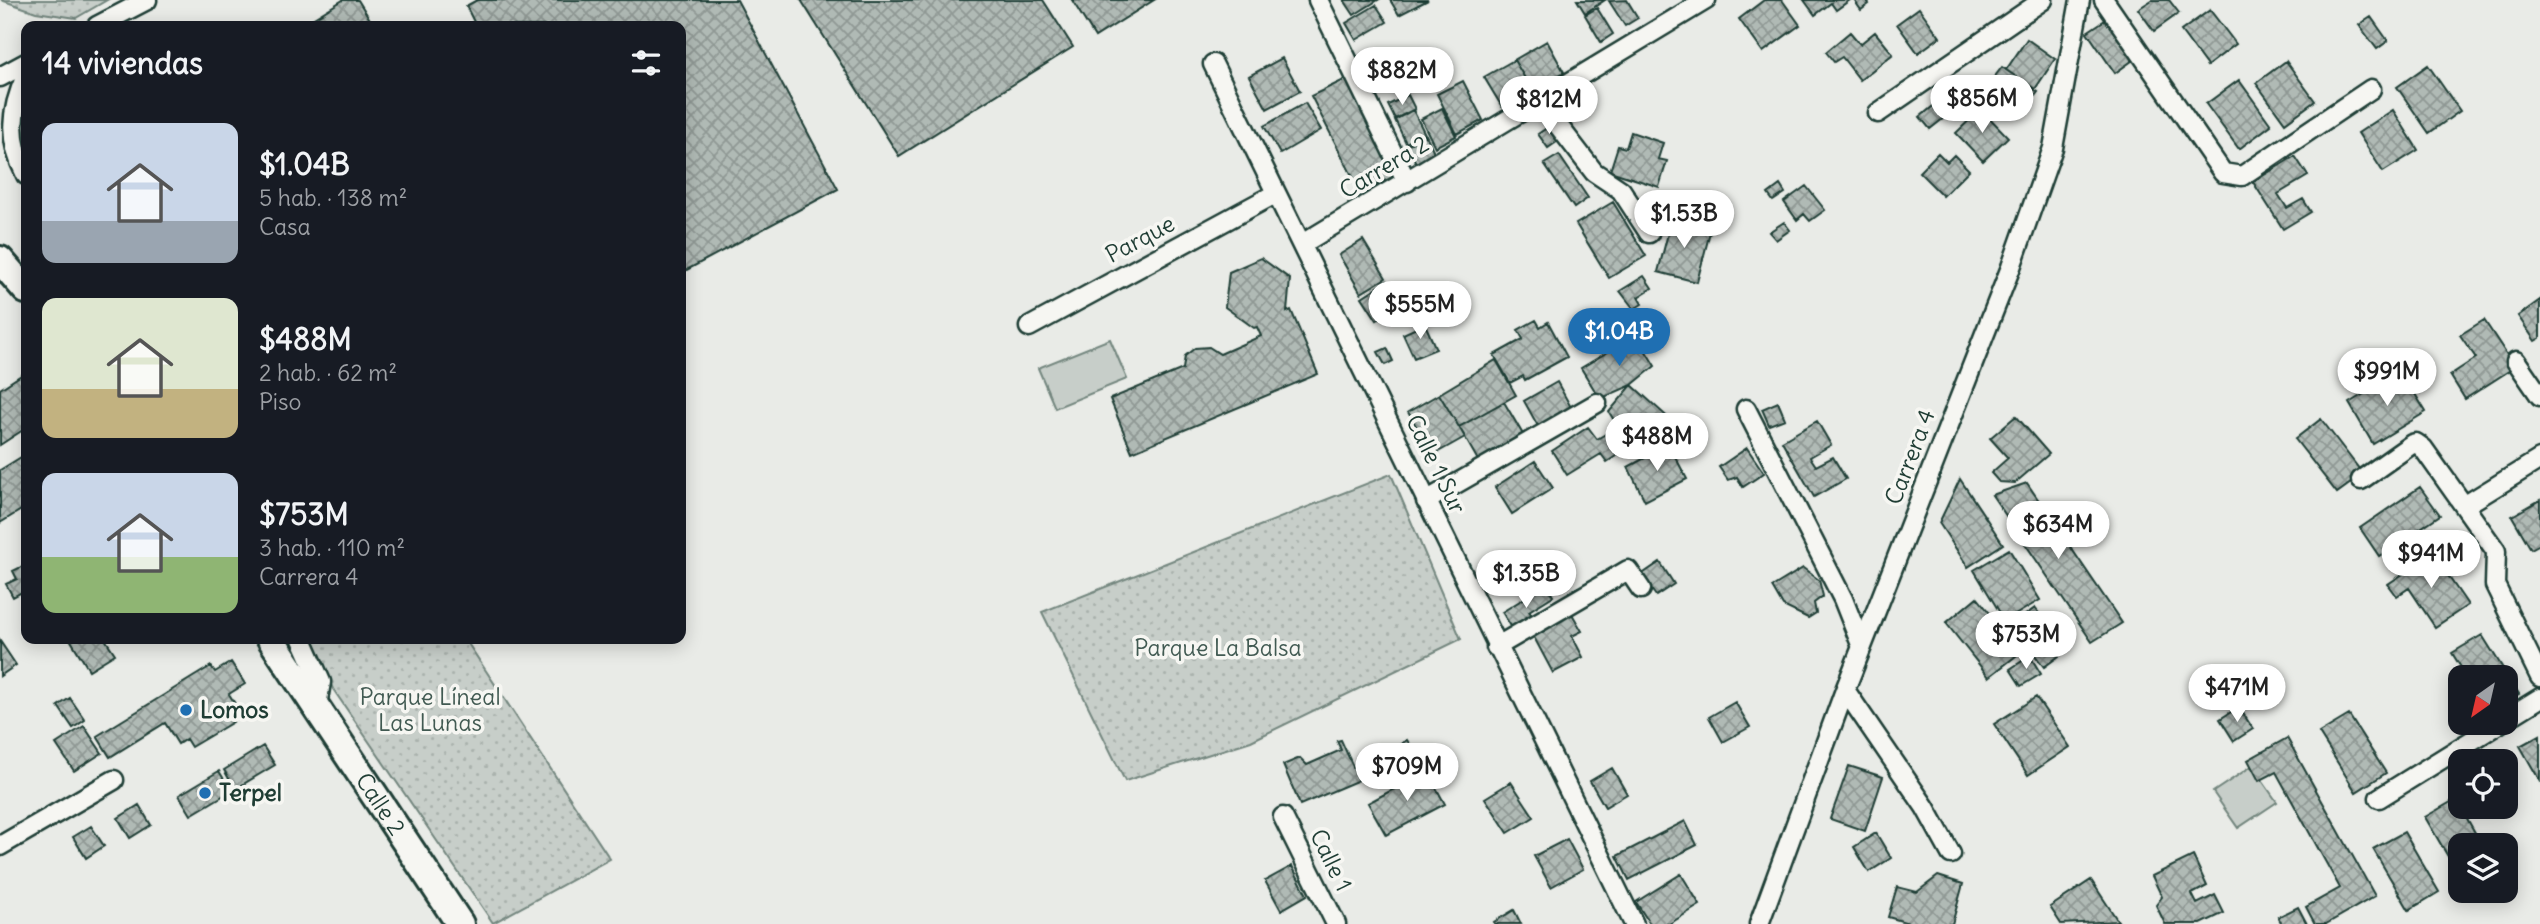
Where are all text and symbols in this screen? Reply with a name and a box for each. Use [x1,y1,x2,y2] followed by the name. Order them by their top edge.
[42,44,203,82] text: 14 viviendas
[627,44,665,82] icon: filters
[1353,48,1451,107] pin: $882M
[1367,55,1437,84] text: $882M
[1500,76,1598,136] pin: $812M
[1933,76,2031,135] pin: $856M
[1946,83,2018,112] text: $856M
[1516,84,1582,113] text: $812M
[1334,129,1434,204] street label: Carrera 2
[259,145,350,183] text: $1.04B
[98,151,182,235] icon: home
[259,183,407,212] text: 5 hab. · 138 m²
[1627,190,1741,250] pin: $1.53B
[1650,198,1718,227] text: $1.53B
[1100,208,1179,269] street label: Parque
[259,212,311,241] text: Casa
[1371,282,1469,341] pin: $555M
[1384,289,1456,318] text: $555M
[1562,308,1676,368] pin: $1.04B
[1584,316,1654,345] text: $1.04B
[259,320,352,358] text: $488M
[98,326,182,410] icon: home
[2338,348,2436,408] pin: $991M
[2354,356,2421,385] text: $991M
[259,358,397,387] text: 2 hab. · 62 m²
[259,387,301,416] text: Piso
[1878,405,1941,509] street label: Carrera 4
[1400,410,1473,519] street label: Calle 1 Sur
[1608,414,1706,473] pin: $488M
[1621,421,1693,450] text: $488M
[259,495,349,533] text: $753M
[98,501,182,585] icon: home
[2009,502,2107,561] pin: $634M
[2022,509,2094,538] text: $634M
[2382,530,2480,590] pin: $941M
[259,533,405,562] text: 3 hab. · 110 m²
[2398,538,2464,567] text: $941M
[1469,550,1583,610] pin: $1.35B
[1492,558,1560,587] text: $1.35B
[259,562,359,591] text: Carrera 4
[1977,612,2075,671] pin: $753M
[1992,619,2060,648] text: $753M
[1134,633,1302,662] park label: Parque La Balsa
[2188,664,2286,724] pin: $471M
[2448,665,2518,735] north arrow
[2448,665,2518,903] map controls
[2205,672,2269,701] text: $471M
[359,682,501,737] park label: Parque Líneal Las Lunas
[200,695,269,724] place label: Lomos
[178,702,194,718] marker: Lomos
[1358,744,1456,803] pin: $709M
[2448,749,2518,819] button: locate
[1371,751,1443,780] text: $709M
[350,767,412,840] street label: Calle 2
[219,778,282,807] place label: Terpel
[197,785,213,801] marker: Terpel
[1304,824,1359,896] street label: Calle 1
[2448,833,2518,903] button: layers

